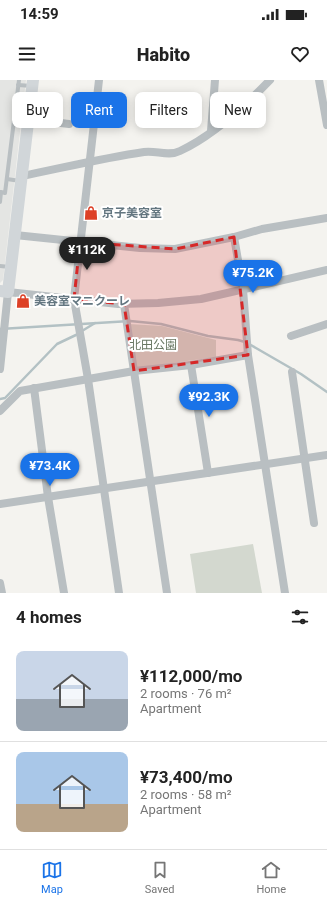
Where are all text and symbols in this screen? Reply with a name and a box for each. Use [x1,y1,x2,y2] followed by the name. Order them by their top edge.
[20,5,59,23] text: 14:59
[16,43,38,65] icon: menu
[289,43,311,65] icon: heart
[137,44,190,65] text: Habito
[12,92,63,128] chip: Buy
[71,92,127,128] chip: Rent
[135,92,202,128] chip: Filters
[210,92,266,128] chip: New
[83,205,99,221] shop icon: 京子美容室
[102,206,162,220] place label: 京子美容室
[59,237,115,271] pin: ¥112K
[68,242,106,257] text: ¥112K
[220,260,286,294] pin: ¥75.2K
[232,265,274,280] text: ¥75.2K
[15,293,31,309] shop icon: 美容室マニクーレ
[34,294,130,308] place label: 美容室マニクーレ
[129,338,177,352] park label: 北田公園
[176,384,242,418] pin: ¥92.3K
[188,389,230,404] text: ¥92.3K
[17,453,83,487] pin: ¥73.4K
[29,458,71,473] text: ¥73.4K
[289,606,311,628] icon: filters
[16,607,82,627] text: 4 homes
[140,666,242,686] text: ¥112,000/mo
[48,667,96,715] icon: home
[140,686,232,701] text: 2 rooms · 76 m²
[140,701,202,716] text: Apartment
[140,767,233,787] text: ¥73,400/mo
[48,768,96,816] icon: home
[140,787,232,802] text: 2 rooms · 58 m²
[140,802,202,817] text: Apartment
[41,859,63,896] tab: Map
[145,859,175,896] tab: Saved
[256,859,286,896] tab: Home

